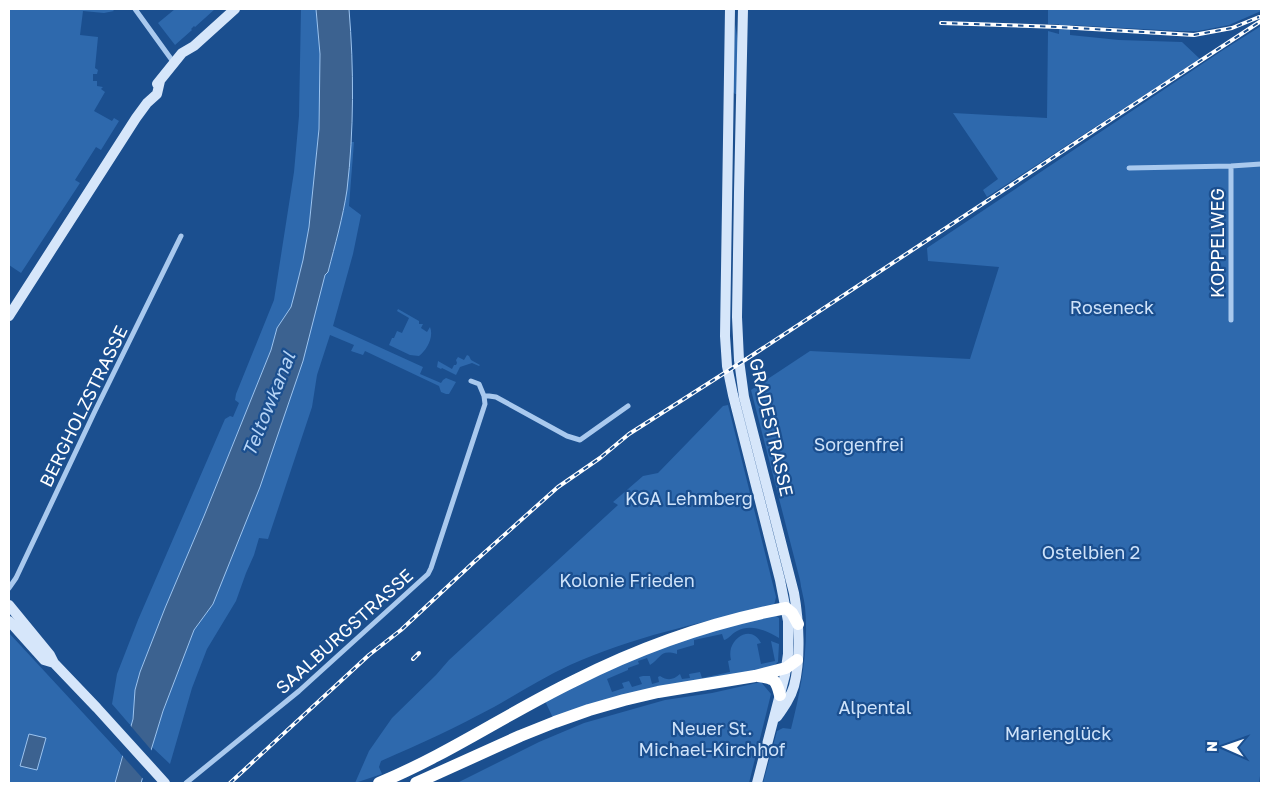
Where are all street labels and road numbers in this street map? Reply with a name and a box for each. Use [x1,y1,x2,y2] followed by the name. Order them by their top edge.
[1206,188,1228,298] street label: KOPPELWEG
[34,322,132,490] street label: BERGHOLZSTRASSE
[745,356,799,498] street label: GRADESTRASSE
[271,564,417,698] street label: SAALBURGSTRASSE

